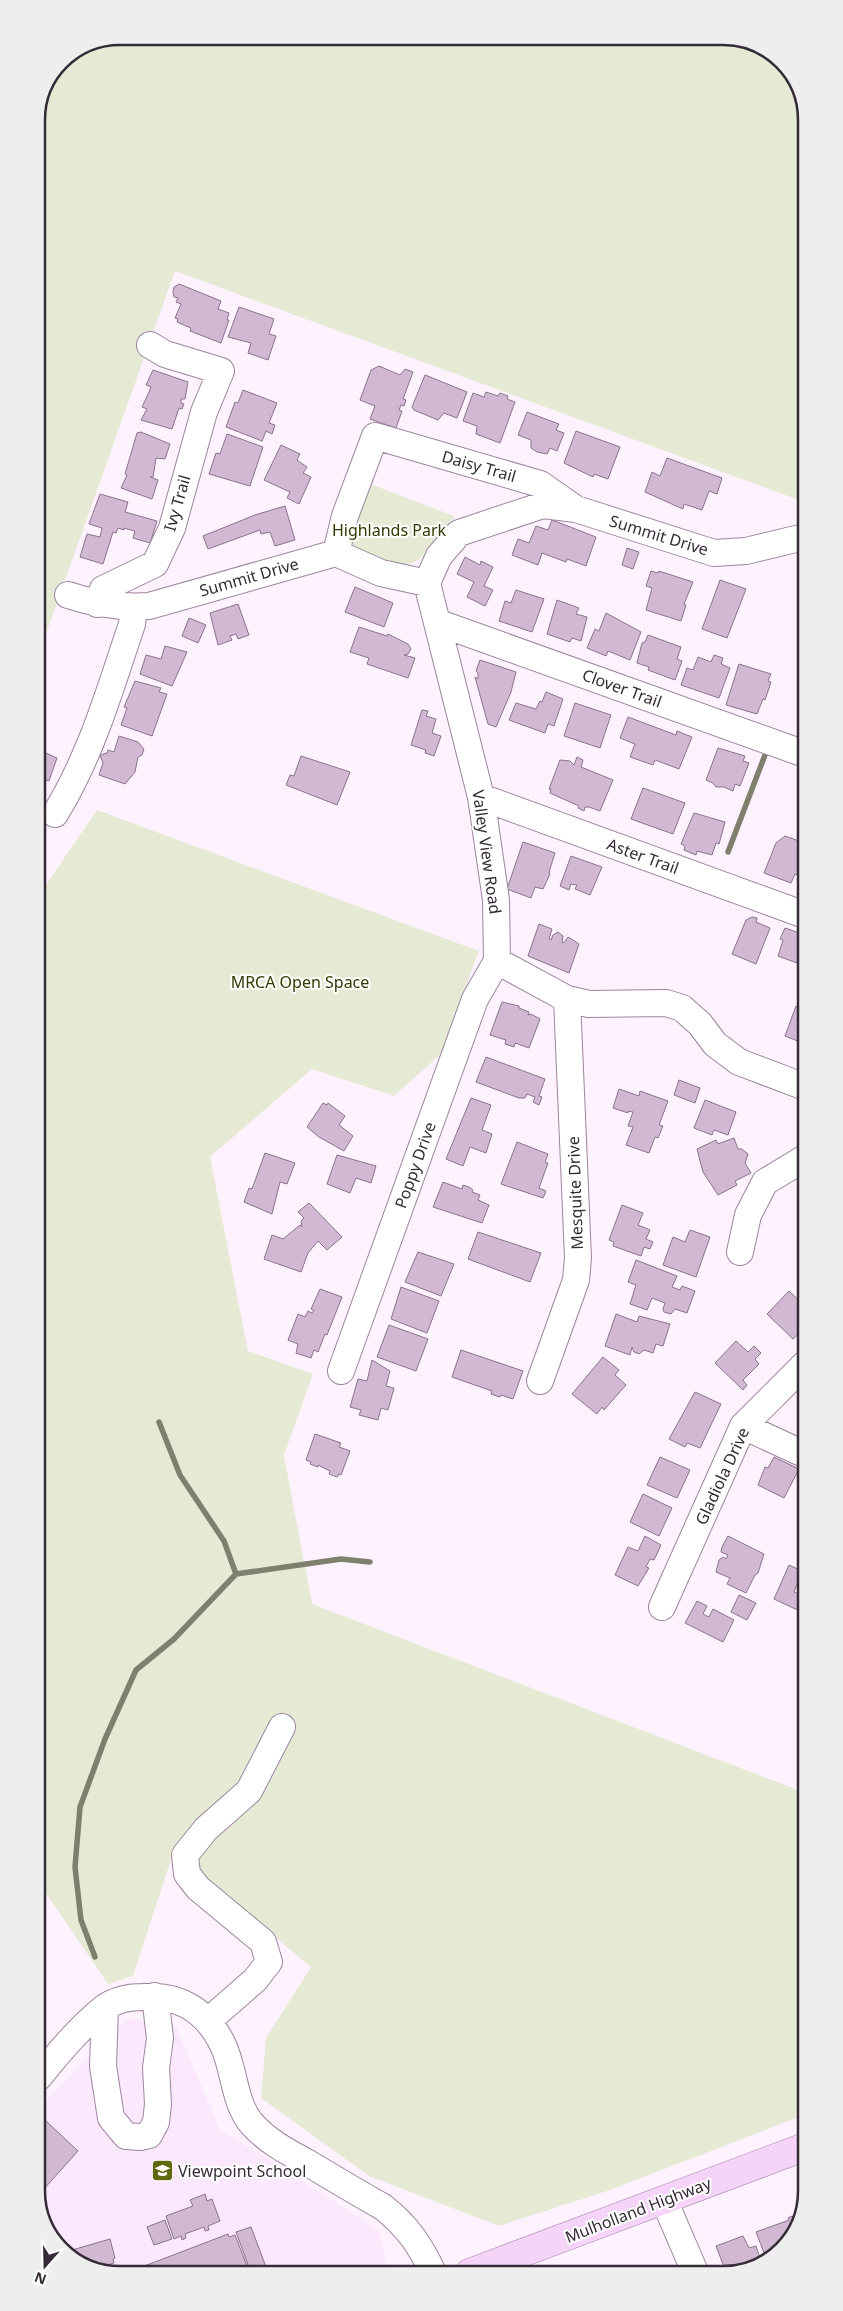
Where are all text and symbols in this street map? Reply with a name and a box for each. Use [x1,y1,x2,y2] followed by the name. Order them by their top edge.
[439,445,519,487] street label: Daisy Trail
[159,472,195,534] street label: Ivy Trail
[607,510,711,560] street label: Summit Drive
[332,519,447,541] park label: Highlands Park
[197,552,301,602] street label: Summit Drive
[579,663,665,713] street label: Clover Trail
[467,788,507,916] street label: Valley View Road
[604,833,682,879] street label: Aster Trail
[231,971,369,993] park label: MRCA Open Space
[389,1119,441,1211] street label: Poppy Drive
[562,1136,588,1250] street label: Mesquite Drive
[690,1424,754,1528] street label: Gladiola Drive
[150,2159,174,2183] school or university icon: Viewpoint School
[178,2160,306,2182] place label: Viewpoint School
[562,2172,715,2248] street label: Mulholland Highway
[20,2241,70,2291] north arrow
[32,2268,49,2290] text: N

